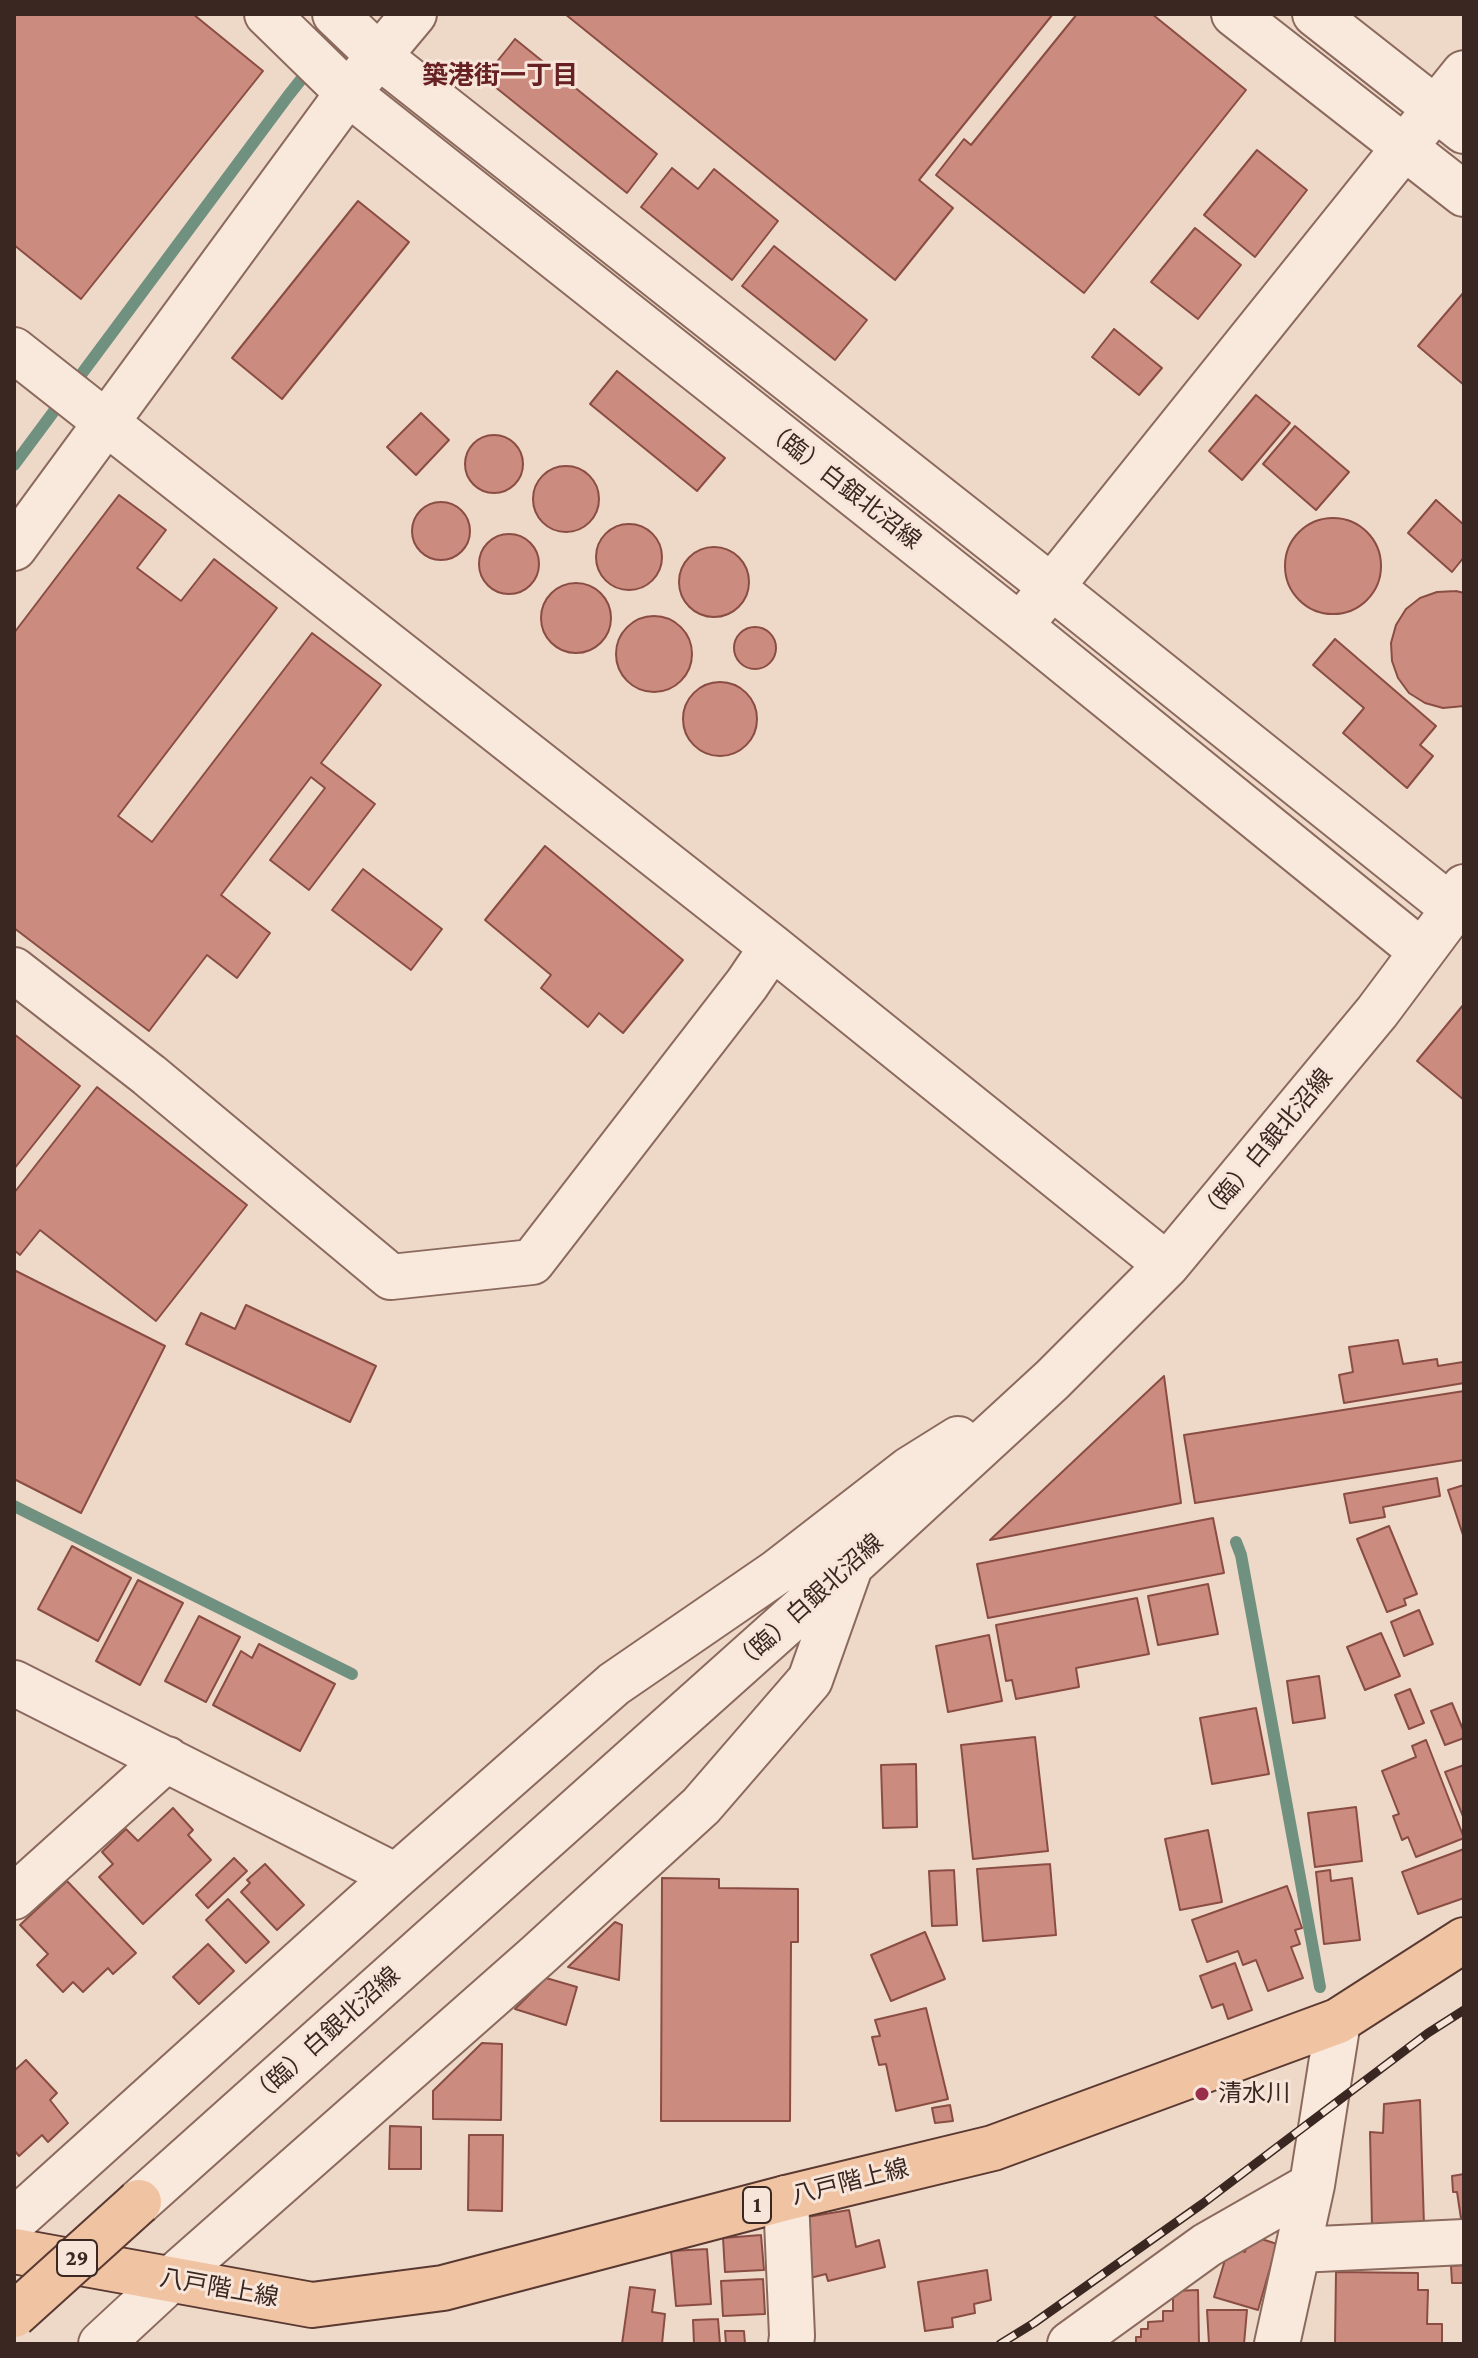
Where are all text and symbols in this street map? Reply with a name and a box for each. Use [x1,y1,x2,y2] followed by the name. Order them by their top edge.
[422,60,578,92] district label: 築港街一丁目
[757,415,927,555] street label: （臨）白銀北沼線
[1193,1063,1339,1229] street label: （臨）白銀北沼線
[727,1528,889,1678] street label: （臨）白銀北沼線
[244,1961,406,2111] street label: （臨）白銀北沼線
[1218,2080,1290,2108] place label: 清水川
[1193,2085,1211,2103] marker: 清水川
[788,2154,912,2210] street label: 八戸階上線
[743,2187,771,2223] road number: 1
[57,2240,97,2276] road number: 29
[157,2263,281,2313] street label: 八戸階上線

